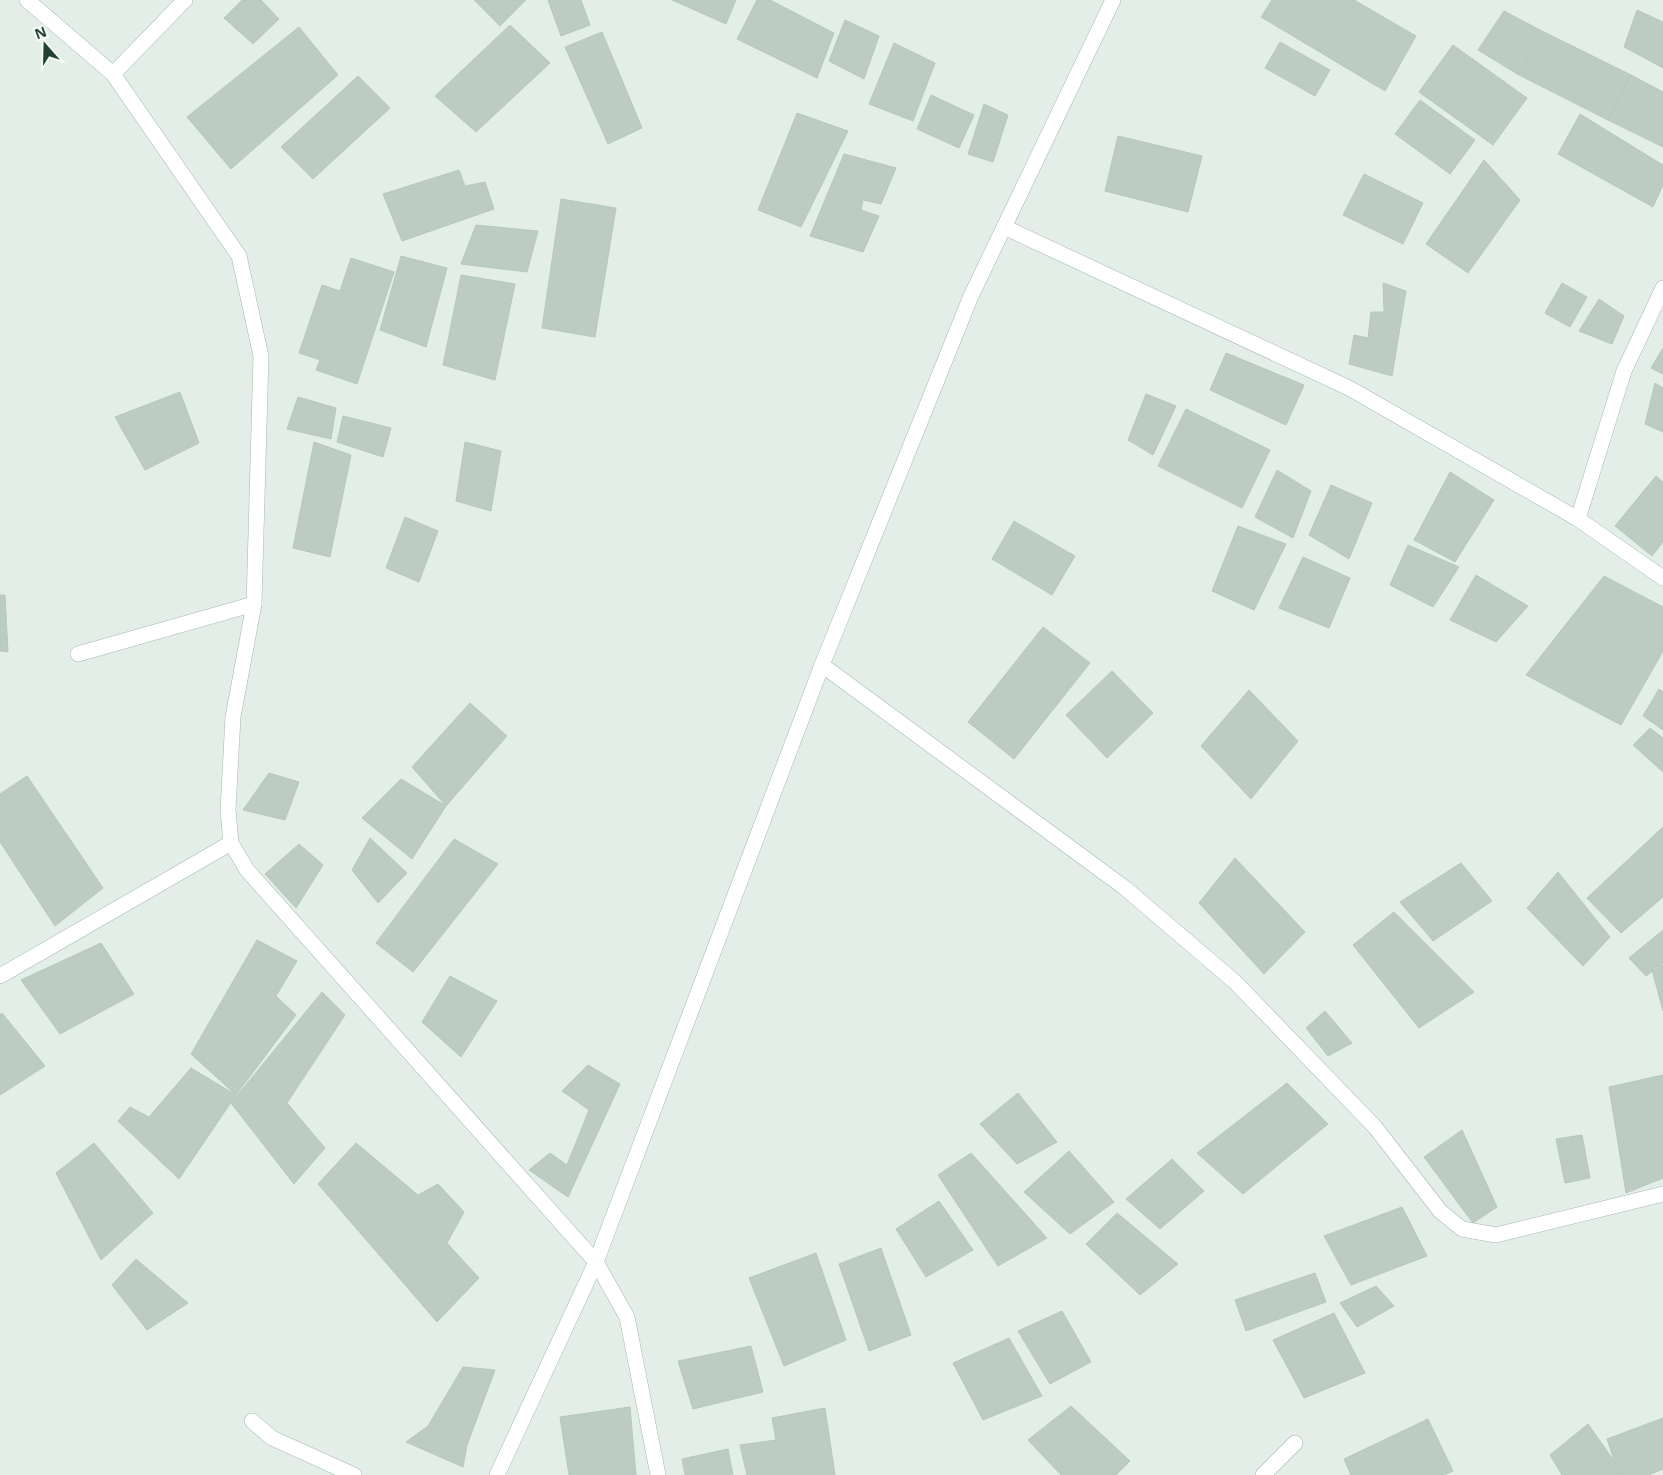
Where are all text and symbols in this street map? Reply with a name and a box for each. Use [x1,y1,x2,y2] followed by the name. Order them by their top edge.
[20,20,70,70] north arrow
[32,21,49,43] text: N

